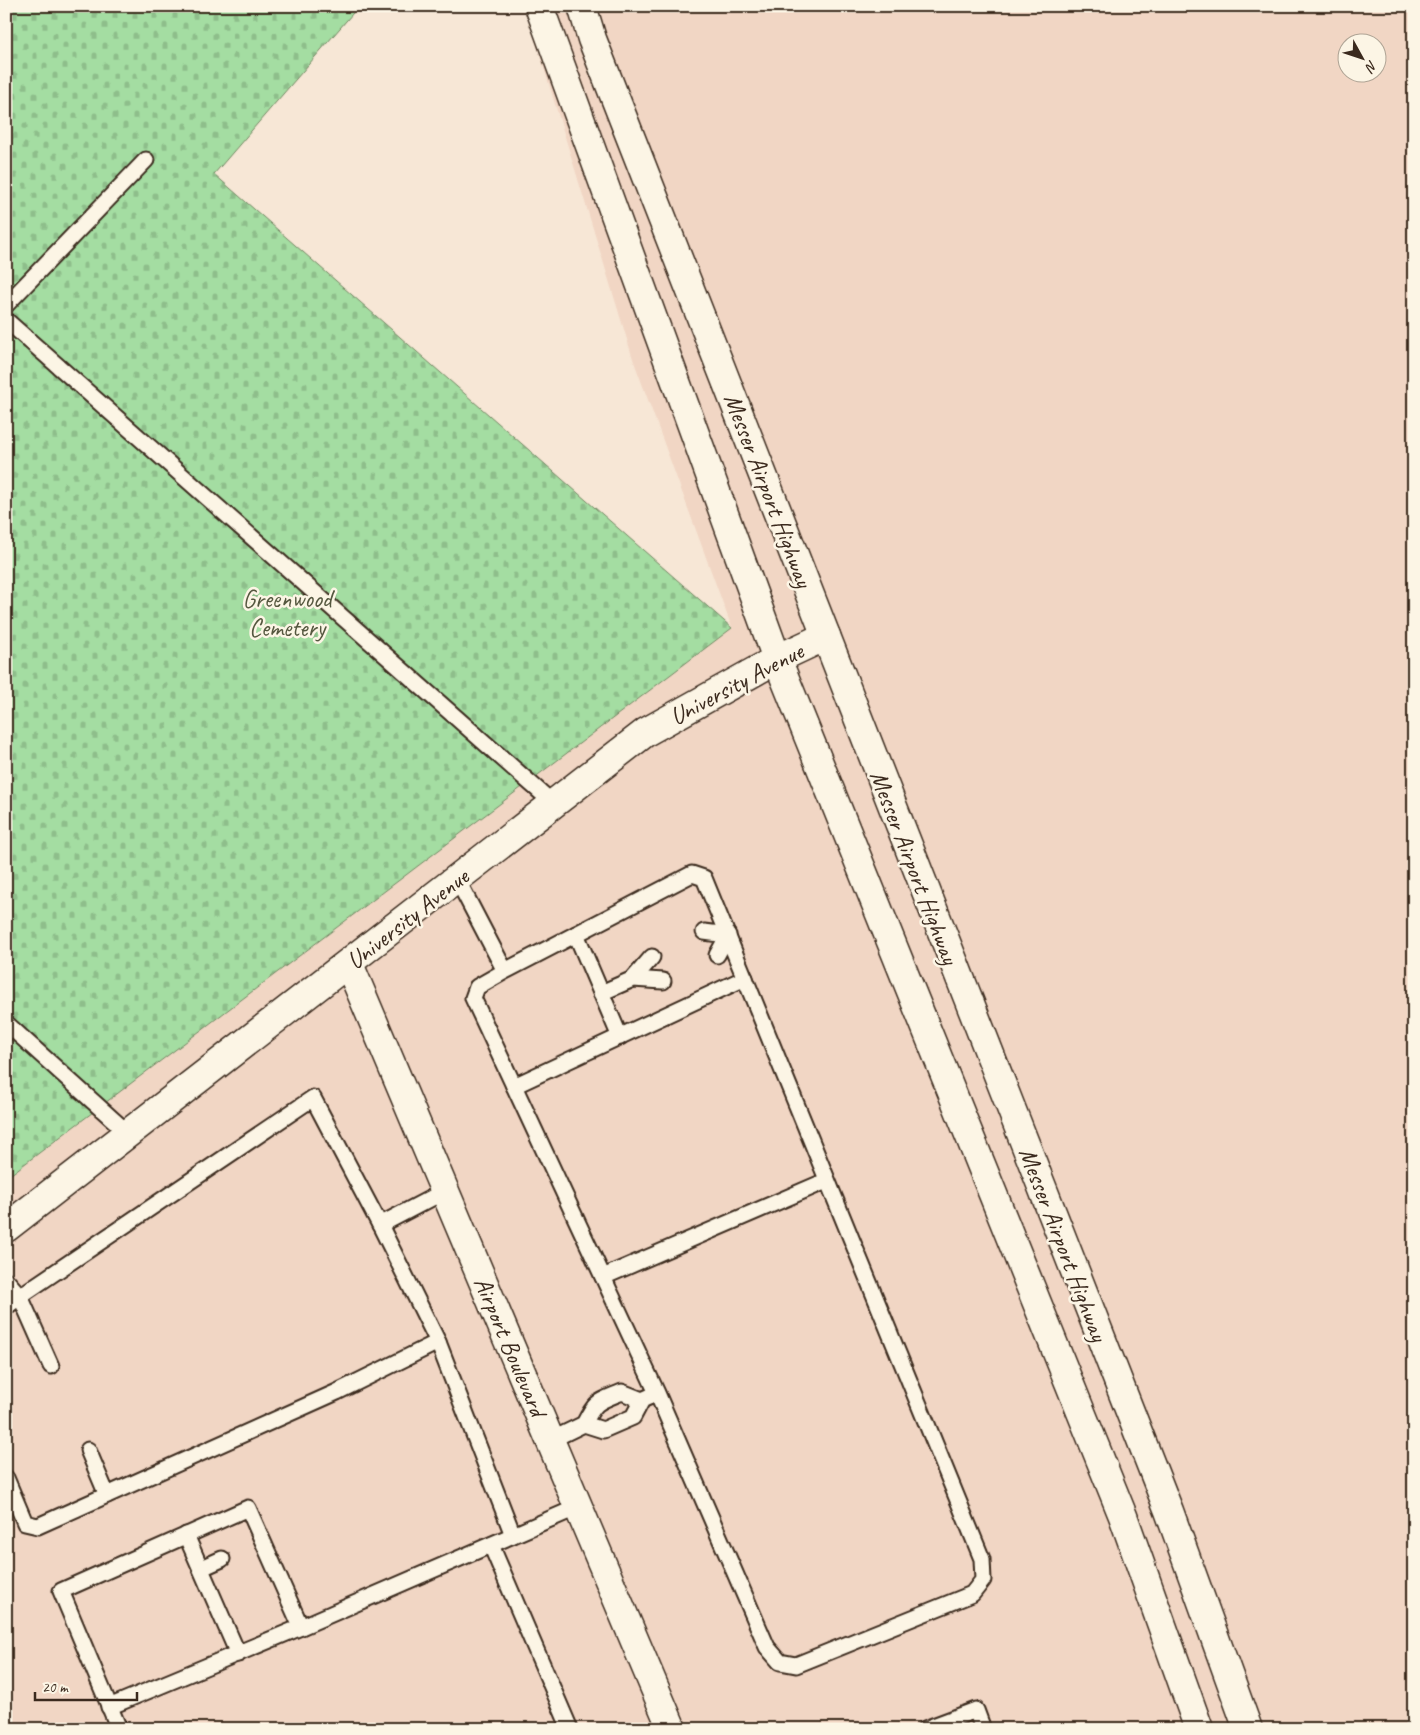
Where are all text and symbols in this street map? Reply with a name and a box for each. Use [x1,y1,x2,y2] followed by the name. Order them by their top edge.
[1338,32,1388,82] north arrow
[1361,57,1381,77] text: N
[716,389,820,593] street label: Messer Airport Highway
[242,583,336,644] park label: Greenwood Cemetery
[664,634,810,732] street label: University Avenue
[862,766,966,970] street label: Messer Airport Highway
[340,860,477,977] street label: University Avenue
[1011,1143,1115,1347] street label: Messer Airport Highway
[466,1272,555,1425] street label: Airport Boulevard
[35,1670,138,1702] scale bar
[42,1678,69,1697] text: 20 m

